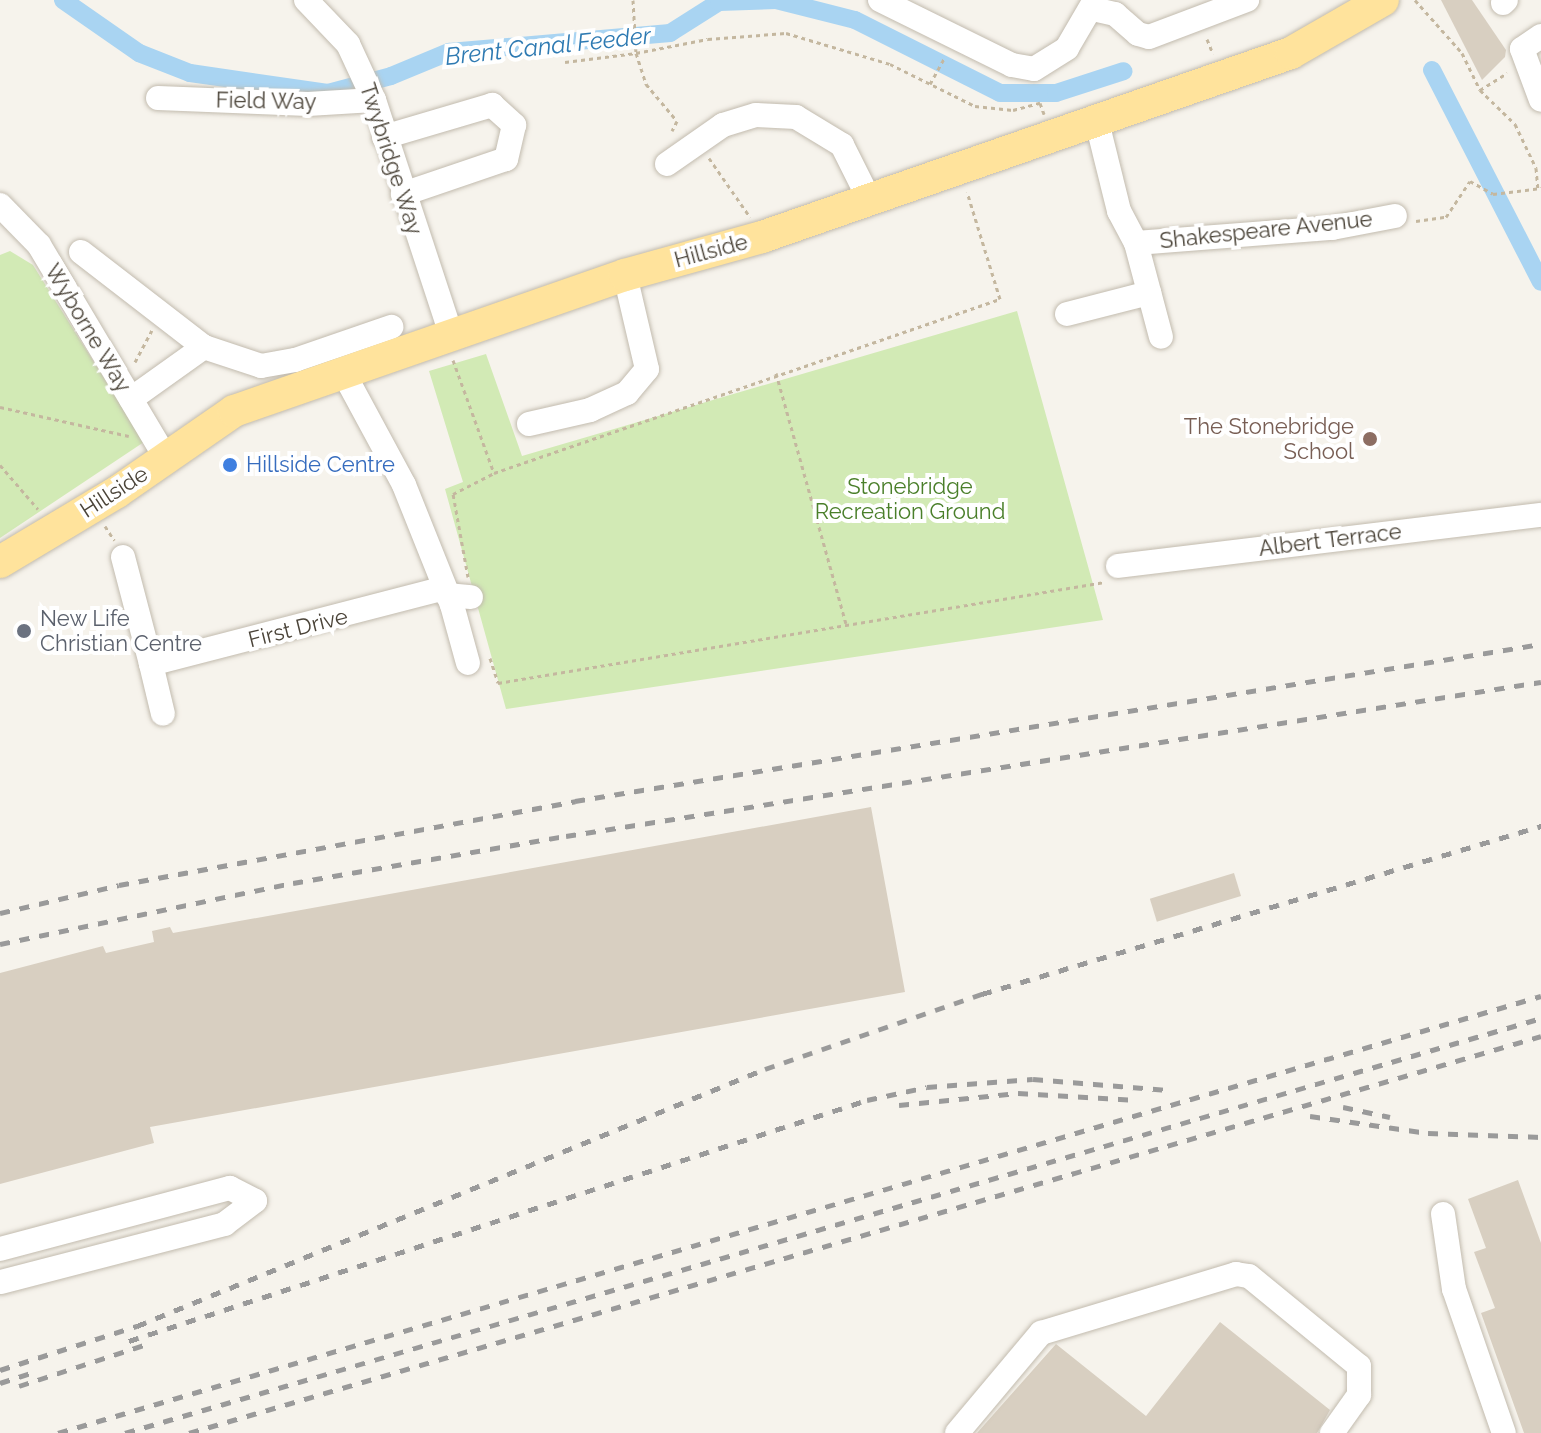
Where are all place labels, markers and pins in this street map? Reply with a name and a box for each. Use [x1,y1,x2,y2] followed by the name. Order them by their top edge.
[1184,413,1354,464] place label: The Stonebridge School
[1361,430,1379,448] marker: The Stonebridge School
[246,452,395,478] place label: Hillside Centre
[221,456,239,474] marker: Hillside Centre
[40,605,202,656] place label: New Life Christian Centre
[15,622,33,640] marker: New Life Christian Centre

